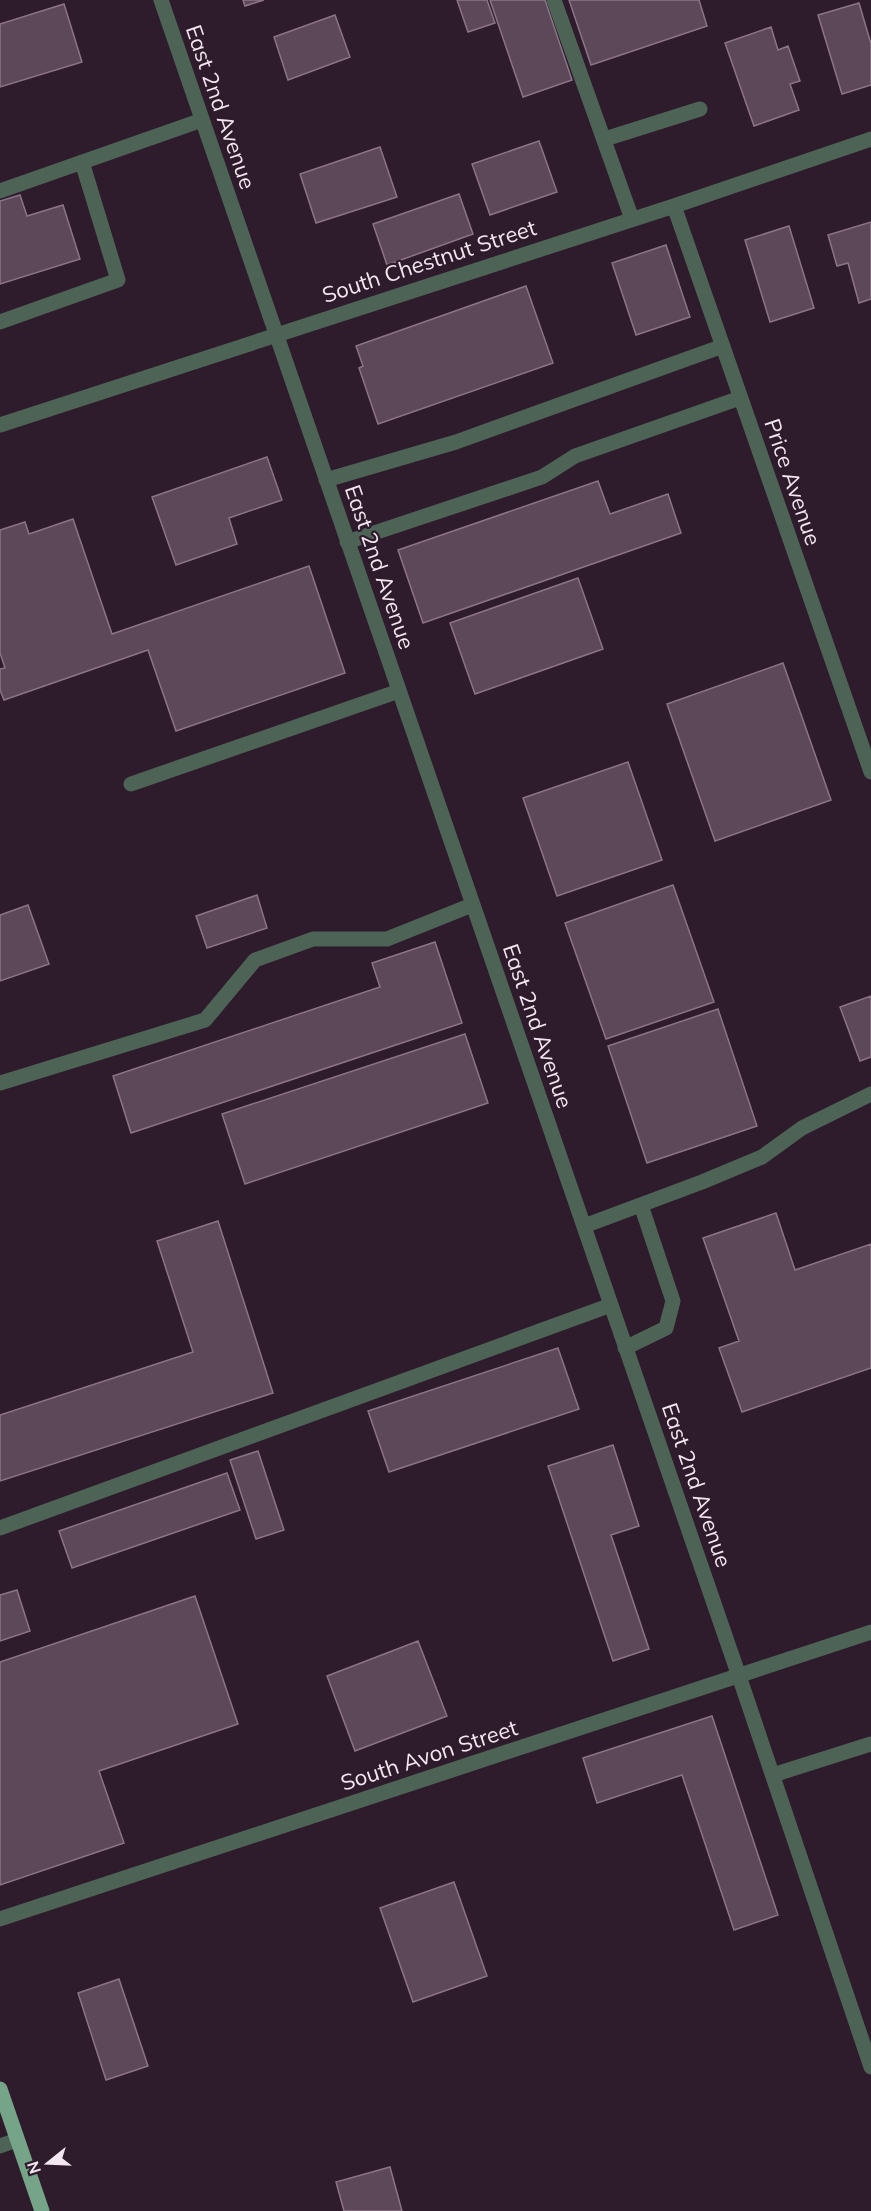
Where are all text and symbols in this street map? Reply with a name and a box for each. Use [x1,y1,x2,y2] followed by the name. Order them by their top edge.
[180,21,262,193] street label: East 2nd Avenue
[318,213,540,309] street label: South Chestnut Street
[758,415,828,549] street label: Price Avenue
[339,481,421,653] street label: East 2nd Avenue
[497,940,579,1112] street label: East 2nd Avenue
[656,1399,738,1571] street label: East 2nd Avenue
[337,1713,521,1797] street label: South Avon Street
[18,2133,78,2193] north arrow
[22,2159,45,2176] text: N

